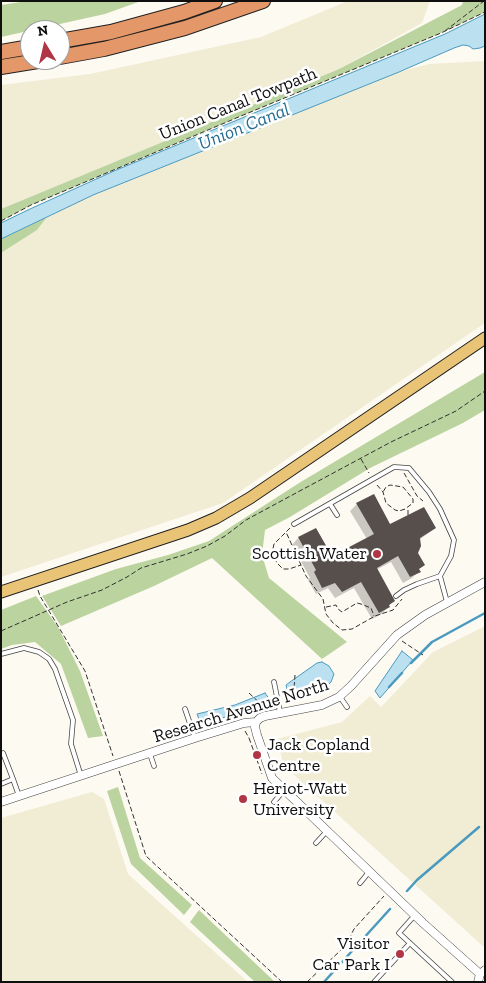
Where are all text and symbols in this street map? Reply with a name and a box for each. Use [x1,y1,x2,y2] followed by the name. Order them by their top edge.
[20,20,70,70] north arrow
[36,21,49,40] text: N
[156,63,320,145] street label: Union Canal Towpath
[195,98,293,156] water label: Union Canal
[252,543,367,565] place label: Scottish Water
[371,548,383,560] marker: Scottish Water
[151,674,331,748] street label: Research Avenue North
[267,734,370,776] place label: Jack Copland Centre
[251,749,263,761] marker: Jack Copland Centre
[253,778,347,821] place label: Heriot-Watt University
[237,793,249,805] marker: Heriot-Watt University
[312,933,390,976] place label: Visitor Car Park I
[394,948,406,960] marker: Visitor Car Park I

